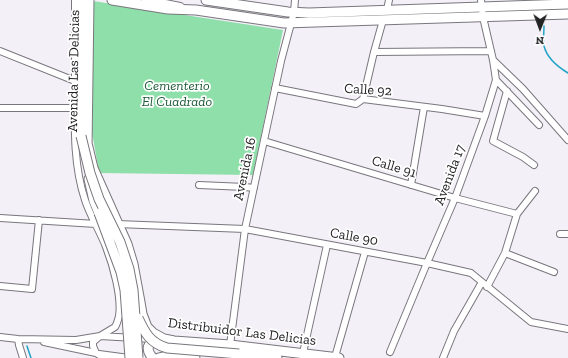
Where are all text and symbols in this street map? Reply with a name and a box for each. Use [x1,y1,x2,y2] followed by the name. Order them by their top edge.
[520,8,560,48] north arrow
[65,10,83,132] street label: Avenida Las Delicias
[535,34,544,47] text: N
[142,78,212,110] park label: Cementerio El Cuadrado
[344,80,392,100] street label: Calle 92
[230,136,260,202] street label: Avenida 16
[431,142,469,208] street label: Avenida 17
[370,152,418,182] street label: Calle 91
[329,225,379,249] street label: Calle 90
[167,315,317,349] street label: Distribuidor Las Delicias

